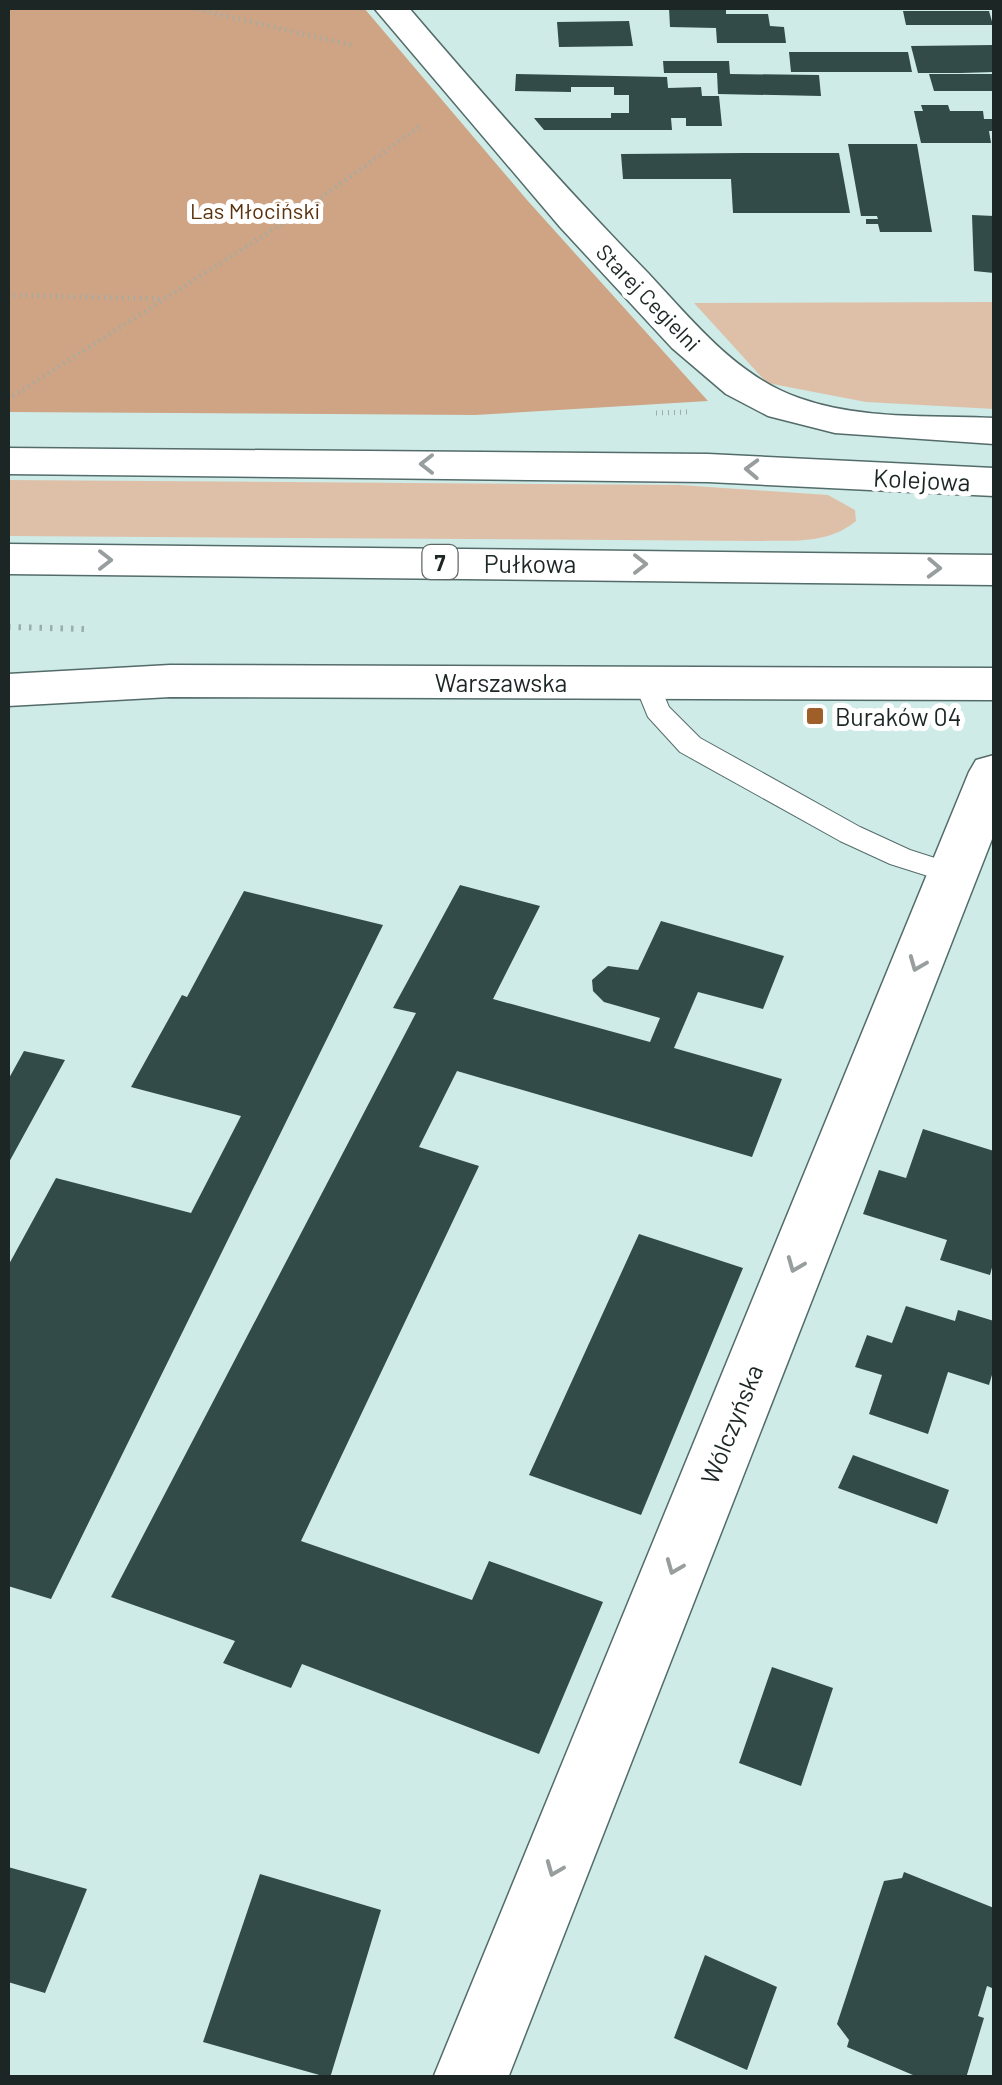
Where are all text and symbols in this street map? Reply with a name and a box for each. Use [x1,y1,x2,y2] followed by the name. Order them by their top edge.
[190,197,320,223] park label: Las Młociński
[592,238,706,356] street label: Starej Cegielni
[419,453,434,475] one-way arrow
[744,459,760,480] one-way arrow
[873,461,971,497] street label: Kolejowa
[422,545,458,579] road number: 7
[484,548,576,578] street label: Pułkowa
[97,549,113,570] one-way arrow
[632,553,648,574] one-way arrow
[926,557,942,578] one-way arrow
[435,667,567,697] street label: Warszawska
[835,701,961,731] place label: Buraków 04
[804,705,826,727] marker: Buraków 04
[908,954,928,972] one-way arrow
[786,1256,806,1273] one-way arrow
[693,1360,769,1488] street label: Wólczyńska
[666,1557,686,1575] one-way arrow
[545,1859,565,1877] one-way arrow

